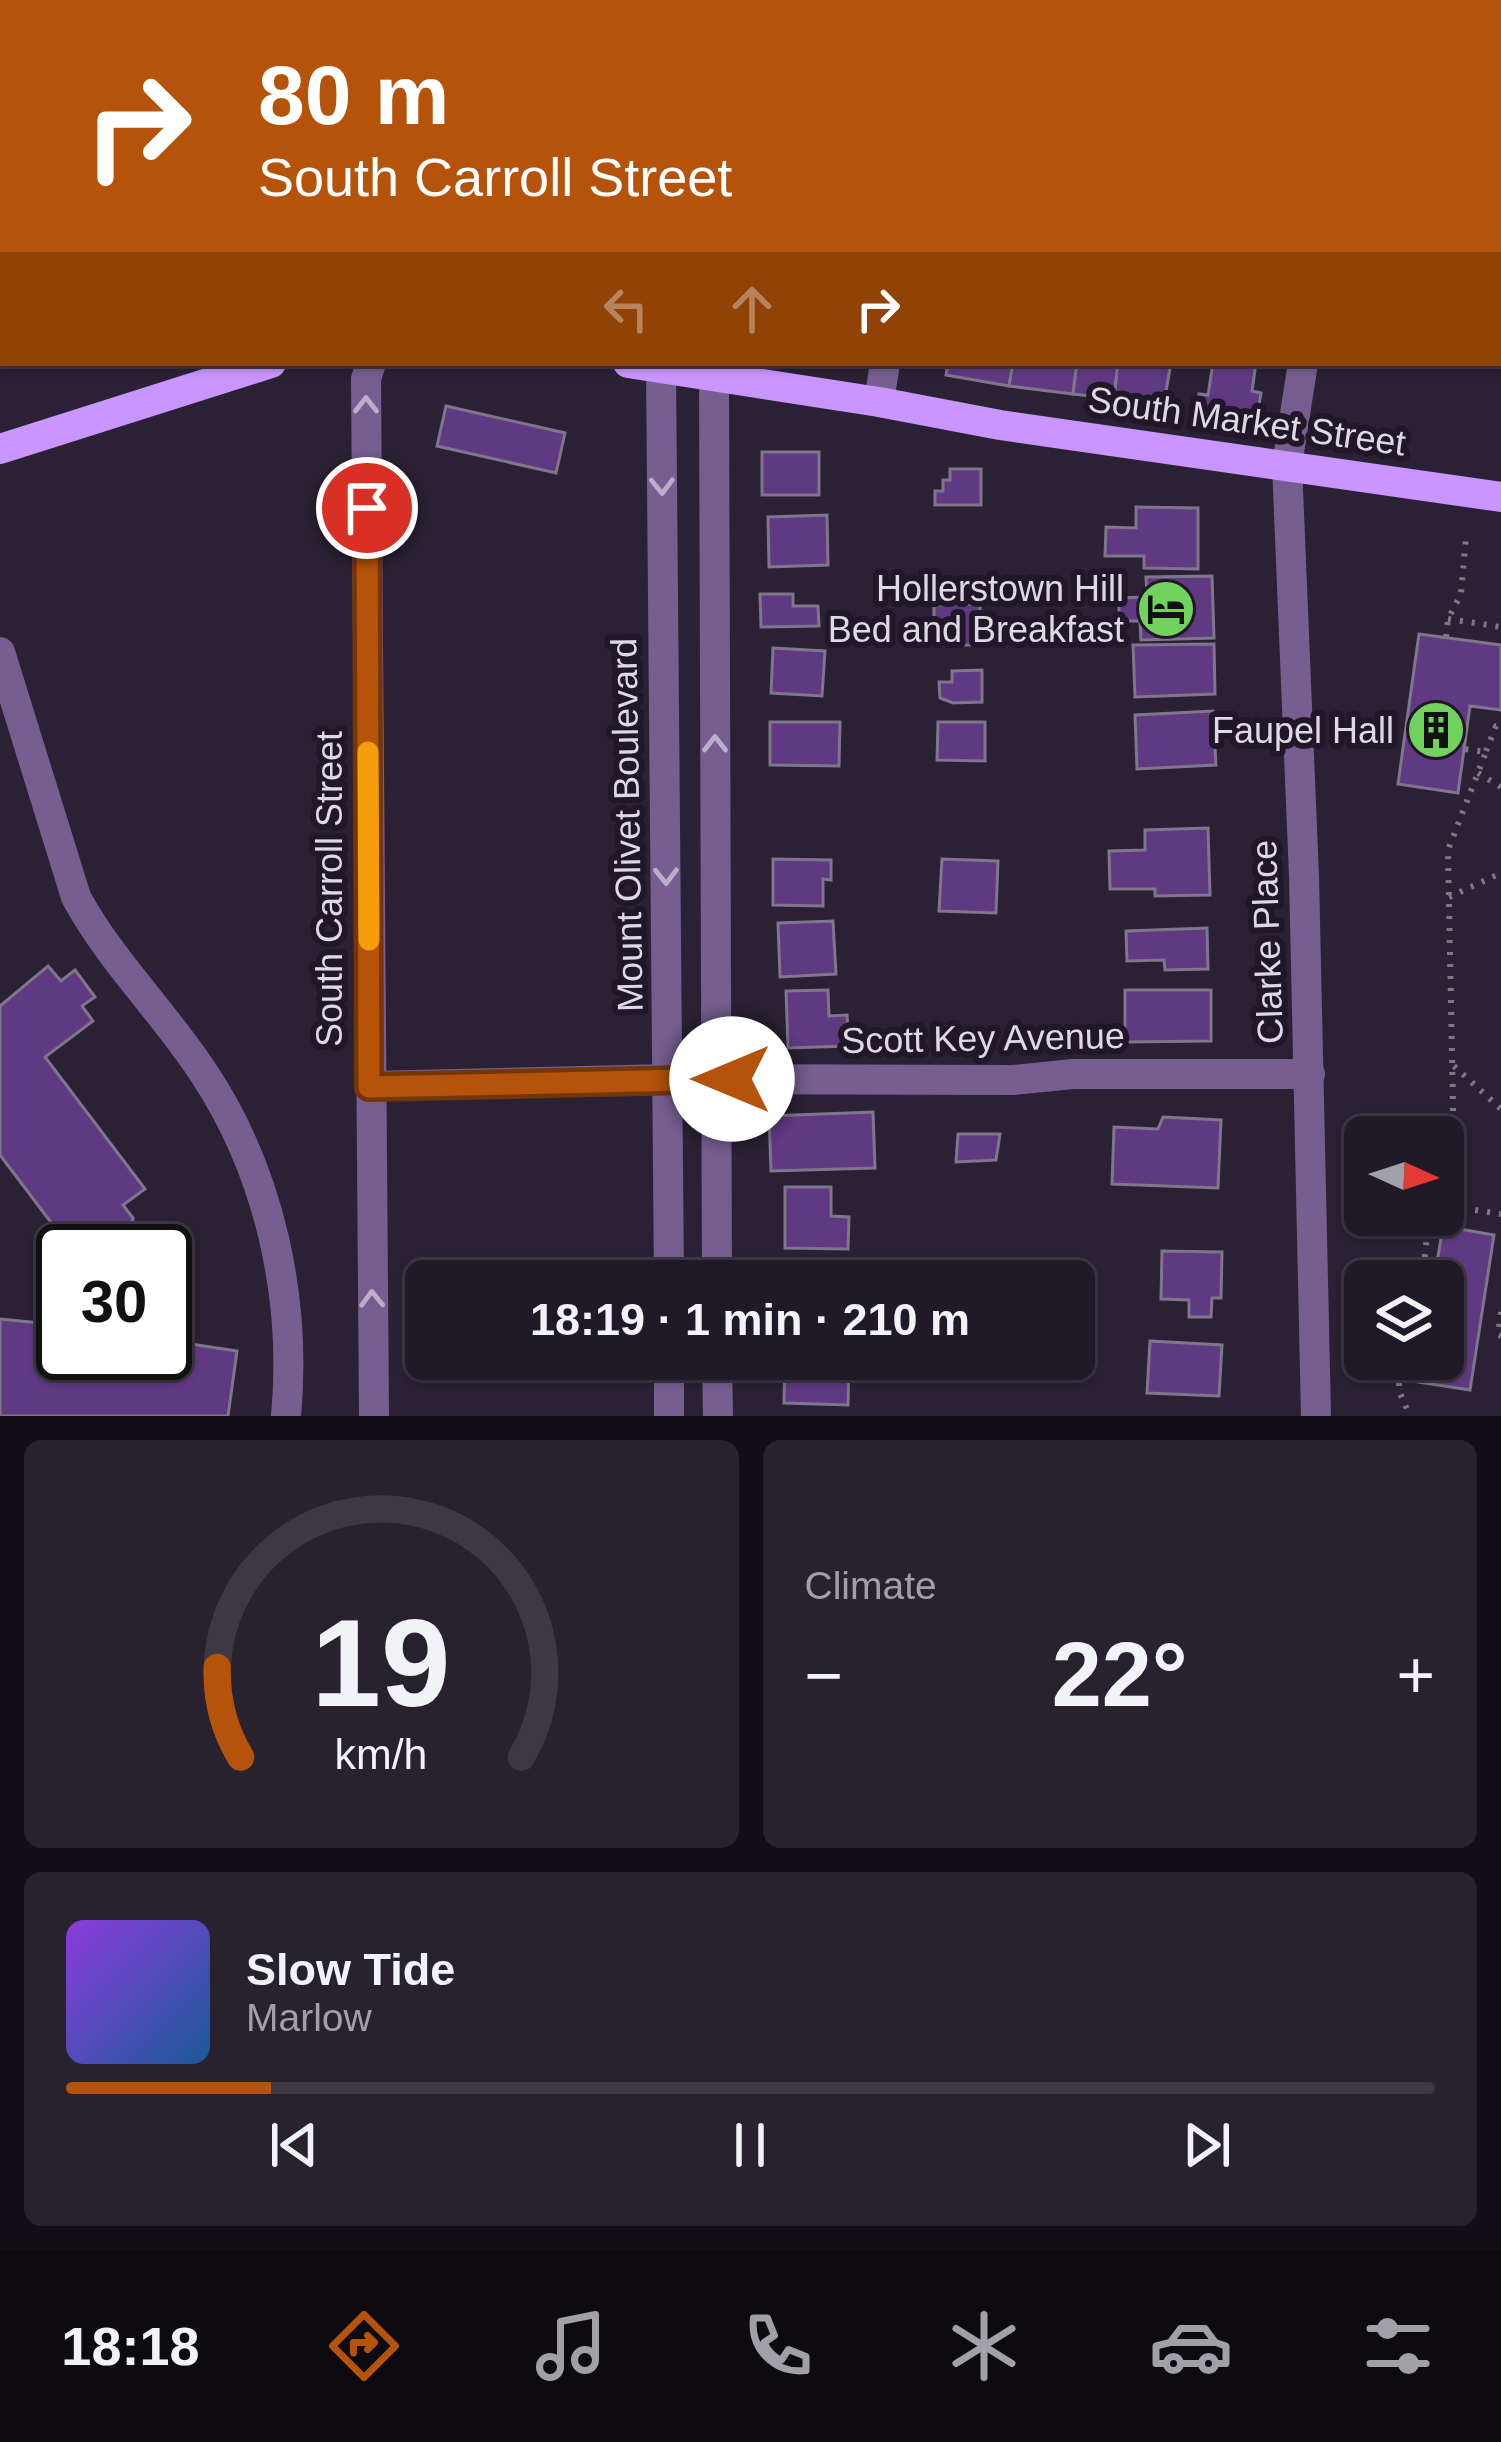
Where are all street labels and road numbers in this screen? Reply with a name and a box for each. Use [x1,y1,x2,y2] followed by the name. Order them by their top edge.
[1086,378,1408,464] street label: South Market Street
[603,638,651,1012] street label: Mount Olivet Boulevard
[309,731,350,1047] street label: South Carroll Street
[1243,839,1291,1045] street label: Clarke Place
[841,1015,1125,1061] street label: Scott Key Avenue

